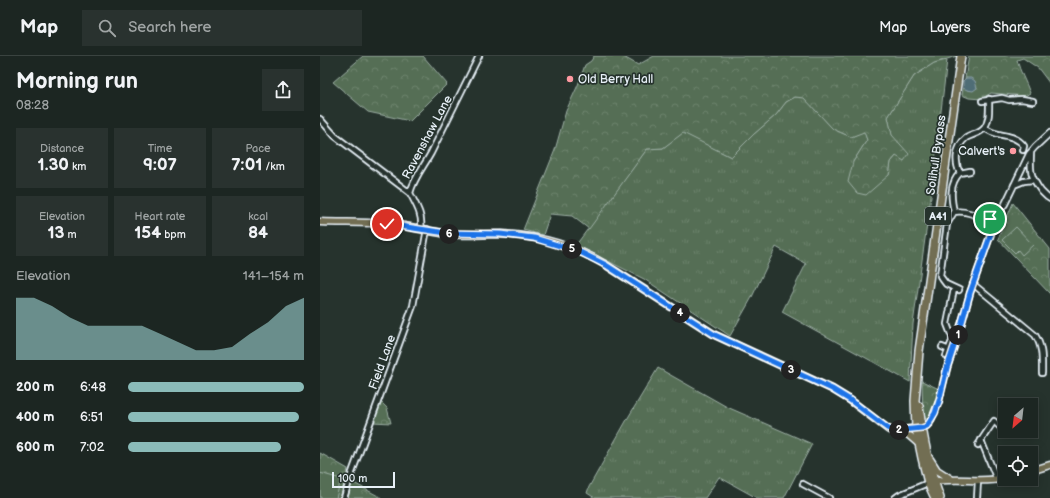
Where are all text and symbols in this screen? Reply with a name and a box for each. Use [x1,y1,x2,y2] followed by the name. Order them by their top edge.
[82,10,362,46] search box
[20,16,58,39] text: Map
[96,17,118,39] icon: search
[128,18,211,37] text: Search here
[879,19,907,36] text: Map
[929,19,971,36] text: Layers
[993,19,1030,36] text: Share
[16,68,138,95] text: Morning run
[262,69,304,111] button: share
[578,72,653,87] place label: Old Berry Hall
[565,74,575,84] marker: Old Berry Hall
[399,93,456,182] street label: Ravenshaw Lane
[16,97,49,113] text: 08:28
[923,114,950,196] street label: Solihull Bypass
[40,142,84,155] text: Distance
[148,142,172,155] text: Time
[245,142,271,155] text: Pace
[958,144,1005,159] place label: Calvert's
[1008,146,1018,156] marker: Calvert's
[38,155,69,175] text: 1.30
[143,155,177,175] text: 9:07
[231,155,262,175] text: 7:01
[69,160,86,173] text: km
[262,160,285,173] text: /km
[973,202,1007,236] pin
[370,207,404,241] pin
[925,207,951,225] road number: A41
[979,208,1001,230] icon: arrive
[39,210,85,223] text: Elevation
[135,210,185,223] text: Heart rate
[248,210,268,223] text: kcal
[376,213,398,235] icon: check
[47,223,65,243] text: 13
[134,223,161,243] text: 154
[248,223,268,243] text: 84
[439,224,459,244] pin: 6
[446,227,452,240] text: 6
[65,228,77,241] text: m
[161,228,186,241] text: bpm
[562,239,582,259] pin: 5
[569,242,575,255] text: 5
[16,268,70,284] text: Elevation
[243,268,304,284] text: 141–154 m
[670,303,690,323] pin: 4
[677,306,683,319] text: 4
[948,325,968,345] pin: 1
[956,328,960,341] text: 1
[366,333,399,392] street label: Field Lane
[781,360,801,380] pin: 3
[788,363,794,376] text: 3
[16,379,54,395] text: 200 m
[80,379,106,395] text: 6:48
[998,398,1038,438] north arrow
[998,398,1038,486] map controls
[16,409,54,425] text: 400 m
[80,409,103,425] text: 6:51
[889,420,909,440] pin: 2
[896,423,902,436] text: 2
[16,439,55,455] text: 600 m
[80,439,104,455] text: 7:02
[998,446,1038,486] button: locate
[332,470,395,489] scale bar
[338,472,367,485] text: 100 m

